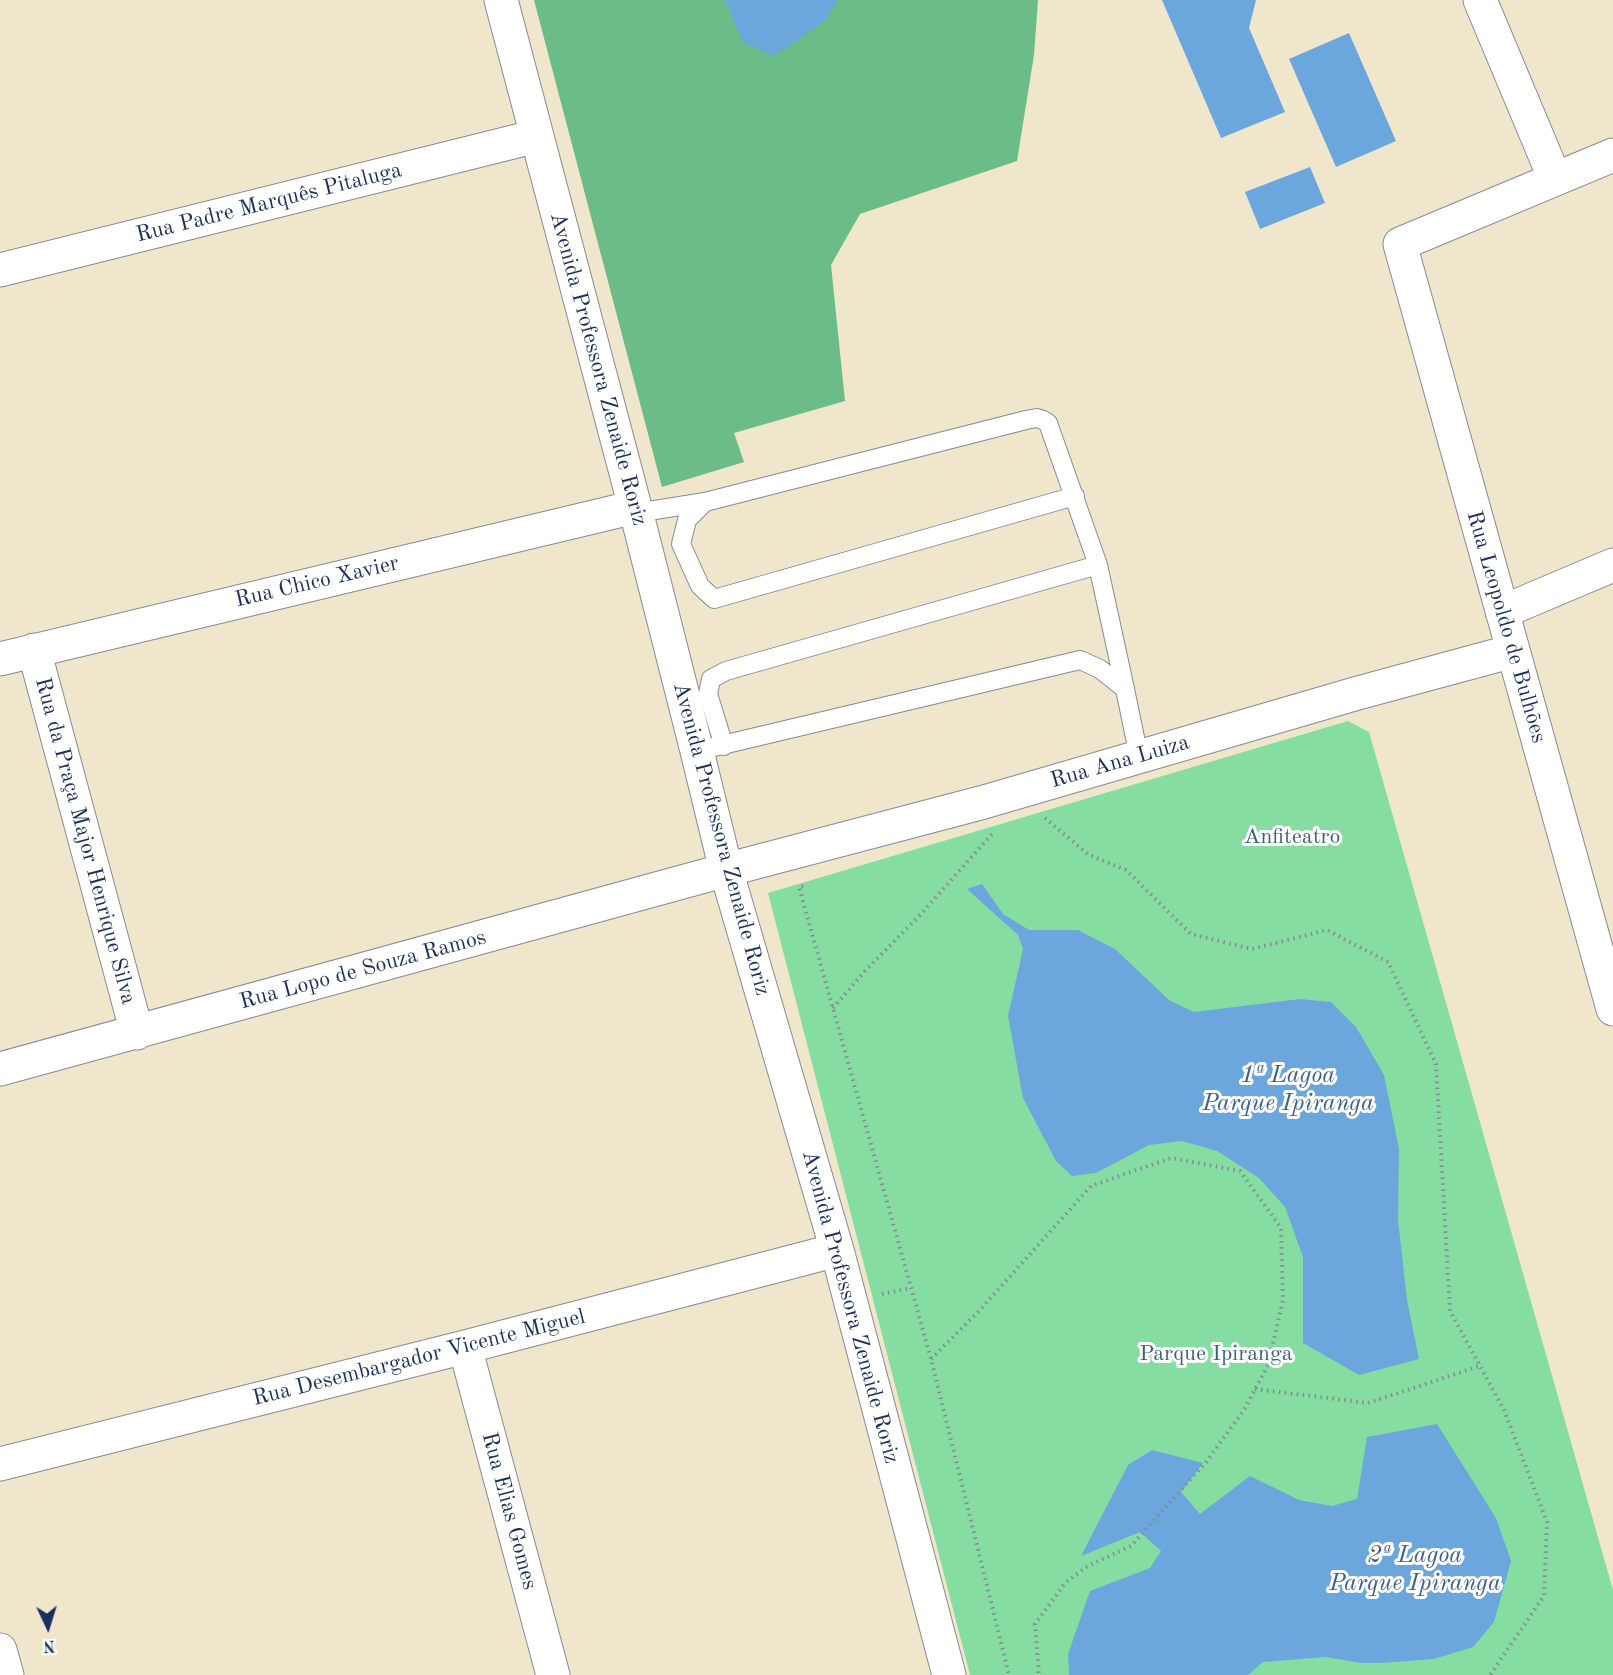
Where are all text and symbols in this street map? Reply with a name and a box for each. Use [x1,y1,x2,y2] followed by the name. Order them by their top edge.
[133,157,405,249] street label: Rua Padre Marquês Pitaluga
[543,210,653,528] street label: Avenida Professora Zenaide Roriz
[1460,508,1552,746] street label: Rua Leopoldo de Bulhões
[233,550,401,614] street label: Rua Chico Xavier
[29,675,141,1007] street label: Rua da Praça Major Henrique Silva
[666,680,776,998] street label: Avenida Professora Zenaide Roriz
[1048,730,1192,794] street label: Rua Ana Luiza
[1244,824,1340,850] park label: Anfiteatro
[237,924,489,1016] street label: Rua Lopo de Souza Ramos
[1202,1062,1374,1118] water label: 1ª Lagoa Parque Ipiranga
[795,1148,905,1466] street label: Avenida Professora Zenaide Roriz
[250,1304,588,1412] street label: Rua Desembargador Vicente Miguel
[1139,1341,1293,1367] park label: Parque Ipiranga
[475,1429,543,1593] street label: Rua Elias Gomes
[1329,1542,1501,1598] water label: 2ª Lagoa Parque Ipiranga
[18,1597,78,1657] north arrow
[43,1637,56,1653] text: N

